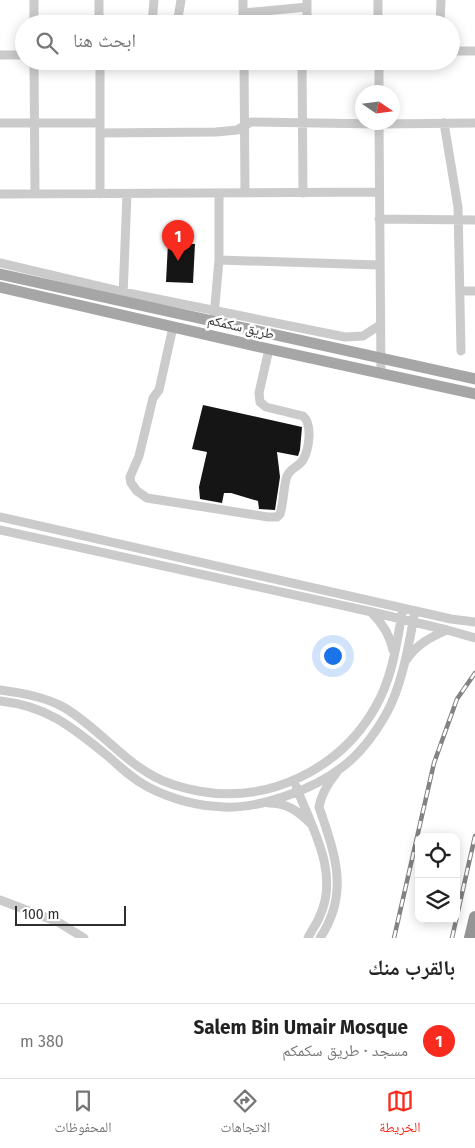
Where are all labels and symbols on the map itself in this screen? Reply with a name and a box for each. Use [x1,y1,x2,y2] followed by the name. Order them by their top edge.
[355,85,400,130] north arrow
[162,220,194,261] pin: 1
[206,311,276,344] street label: طريق سكمكم
[320,643,346,669] your location
[15,903,126,926] scale bar

